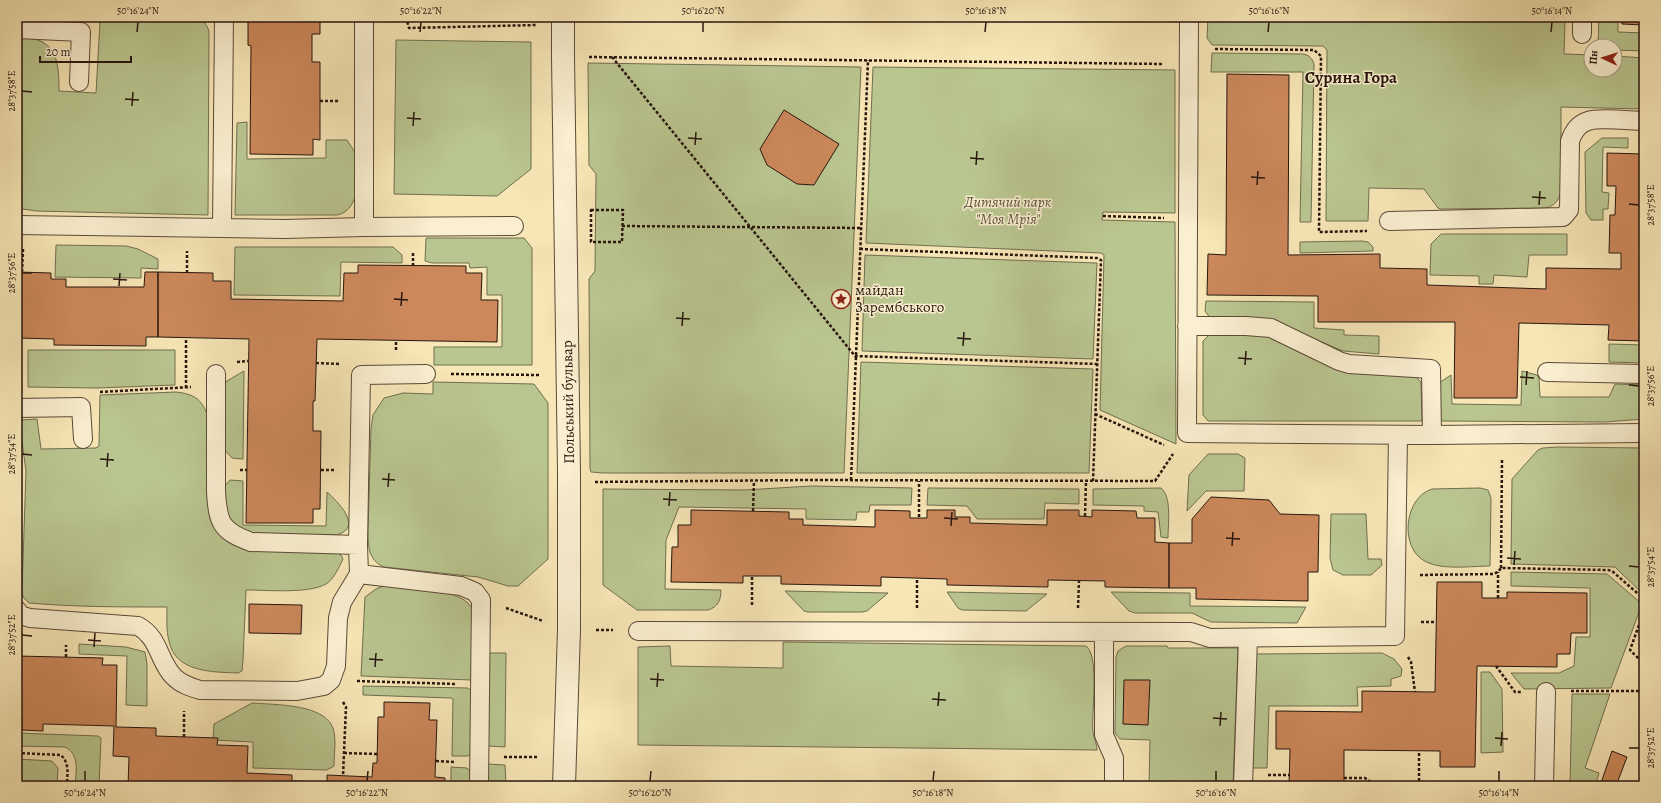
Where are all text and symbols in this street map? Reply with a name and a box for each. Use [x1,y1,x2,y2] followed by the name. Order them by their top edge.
[117,4,159,17] text: 50°16'24"N
[400,4,442,17] text: 50°16'22"N
[682,4,724,17] text: 50°16'20"N
[966,4,1006,17] text: 50°16'18"N
[1249,4,1289,17] text: 50°16'16"N
[1532,4,1572,17] text: 50°16'14"N
[40,38,131,64] scale bar
[1583,38,1623,78] north arrow
[46,44,70,60] text: 20 m
[1586,49,1602,65] text: Пн
[1305,66,1398,89] district label: Сурина Гора
[5,71,18,111] text: 28°37'58"E
[1644,185,1657,225] text: 28°37'58"E
[964,192,1052,229] park label: Дитячий парк "Моя Мрія"
[5,253,18,293] text: 28°37'56"E
[855,280,944,317] place label: майдан Зарембського
[830,288,852,310] place icon: майдан Зарембського
[557,340,579,464] street label: Польський бульвар
[1644,366,1657,406] text: 28°37'56"E
[5,434,18,474] text: 28°37'54"E
[1644,547,1657,587] text: 28°37'54"E
[5,615,18,655] text: 28°37'52"E
[1644,728,1657,768] text: 28°37'52"E
[64,786,106,799] text: 50°16'24"N
[346,786,388,799] text: 50°16'22"N
[629,786,671,799] text: 50°16'20"N
[913,786,953,799] text: 50°16'18"N
[1196,786,1236,799] text: 50°16'16"N
[1479,786,1519,799] text: 50°16'14"N

